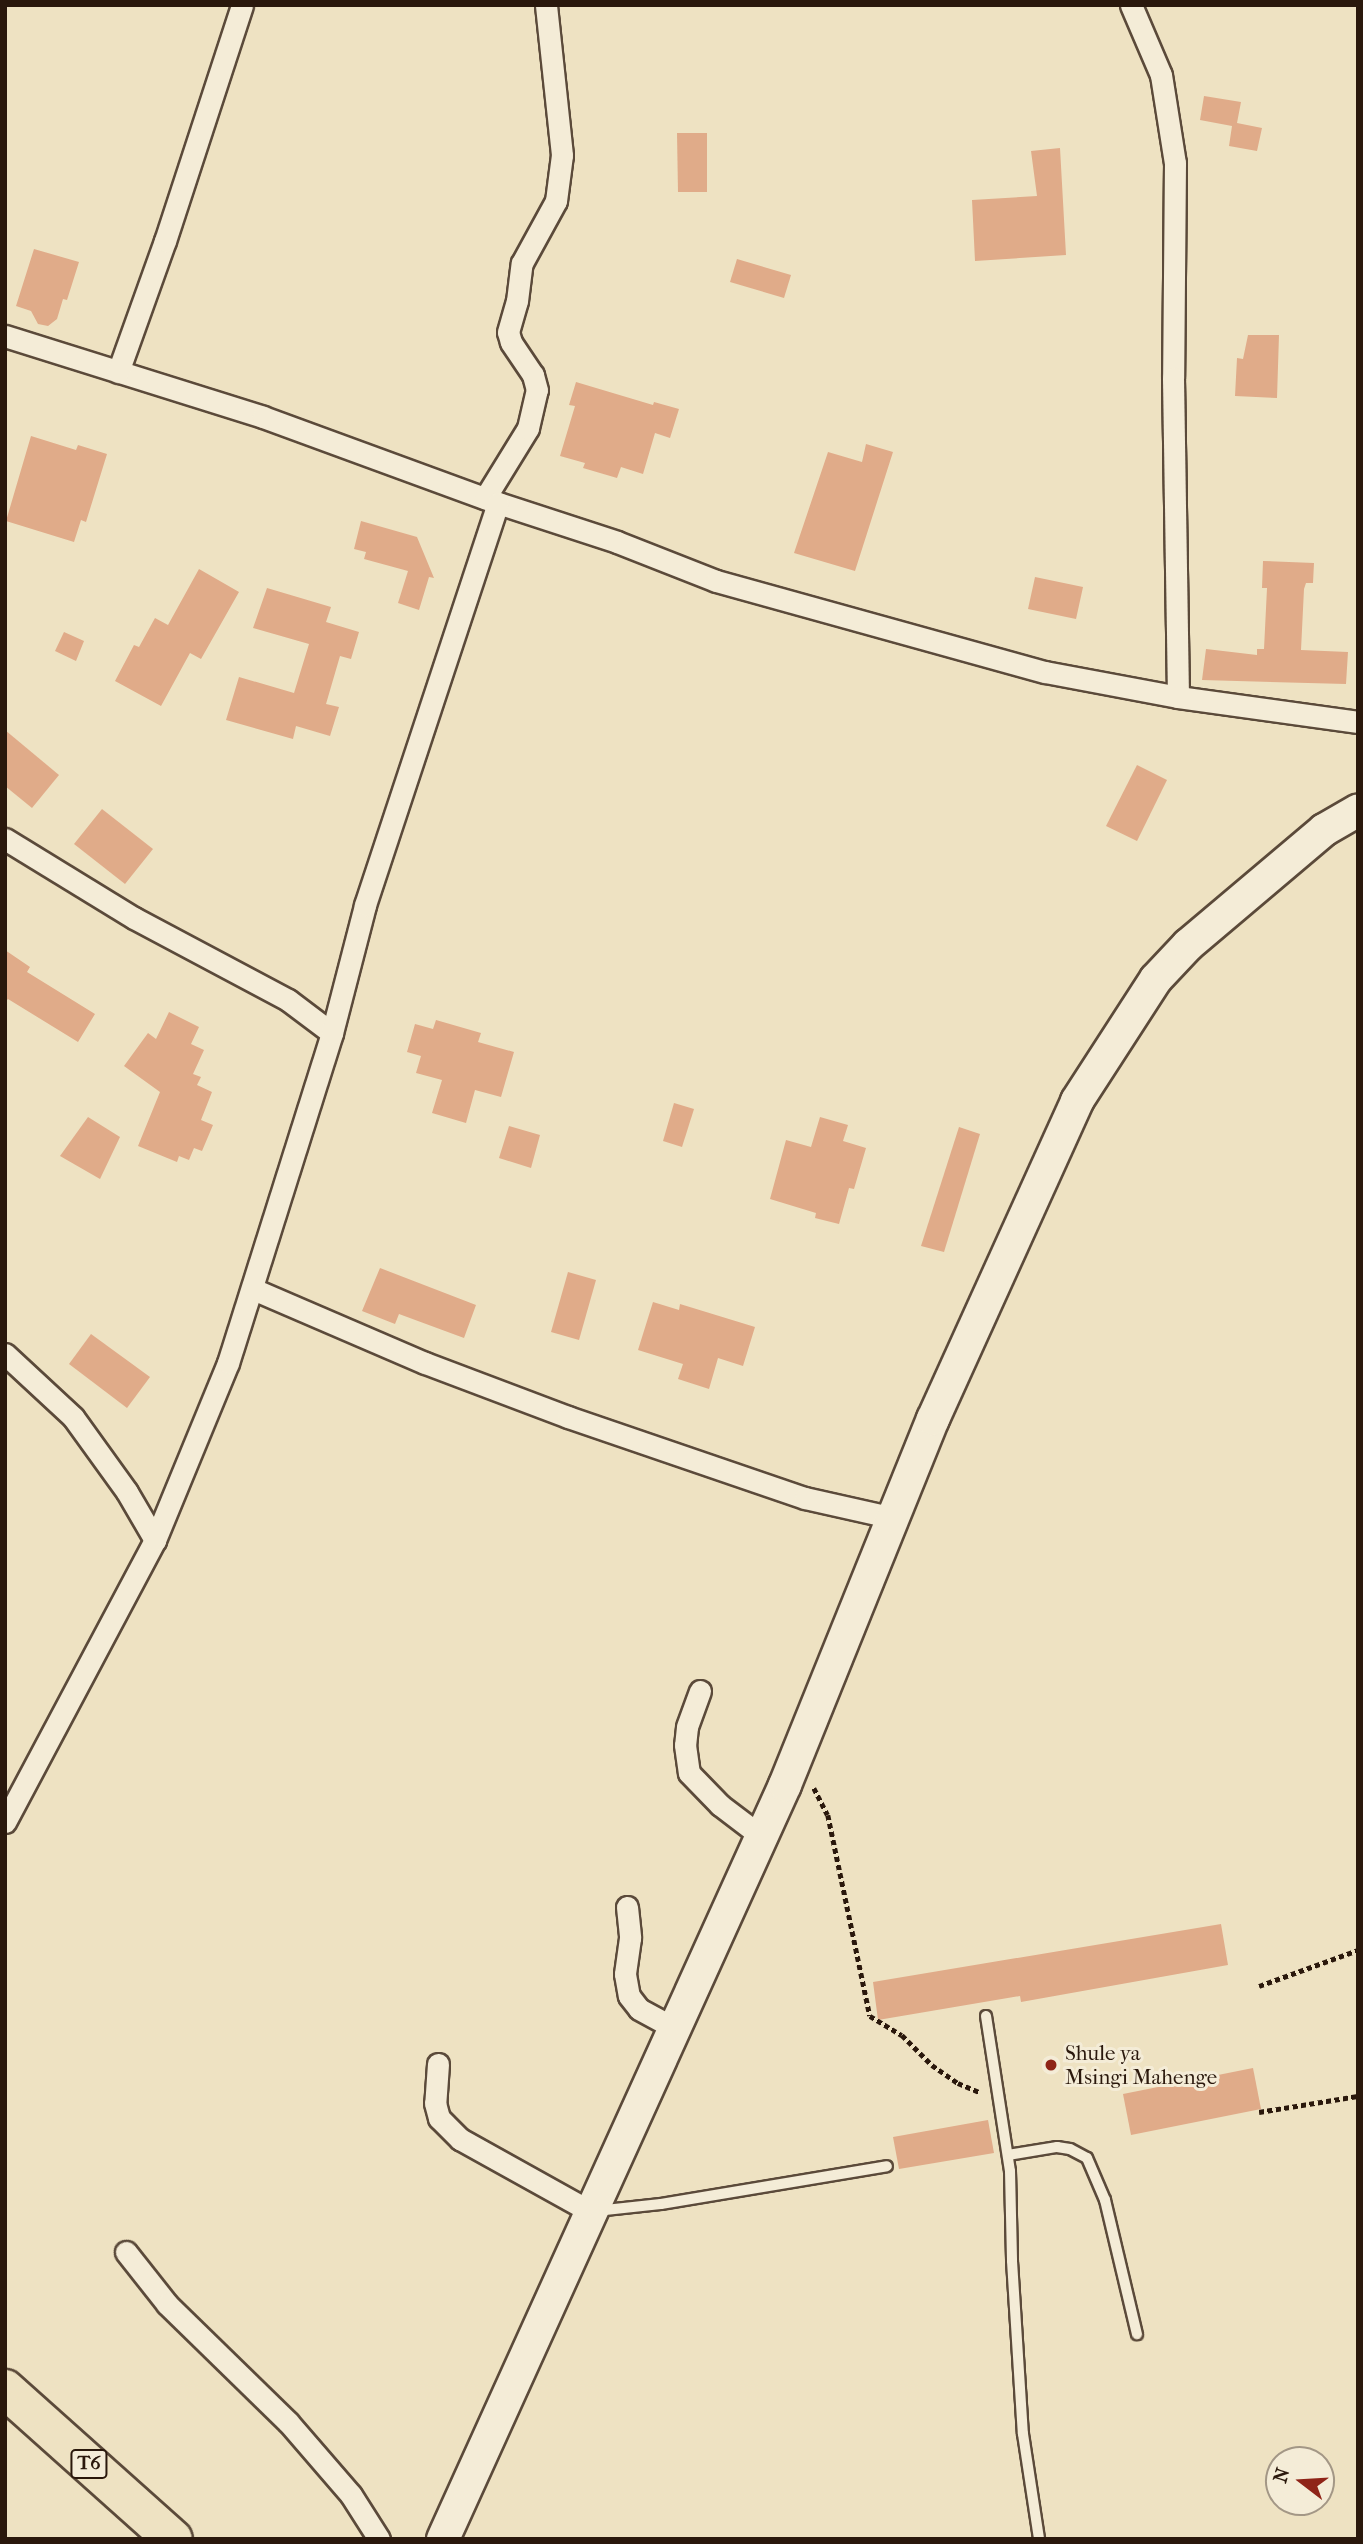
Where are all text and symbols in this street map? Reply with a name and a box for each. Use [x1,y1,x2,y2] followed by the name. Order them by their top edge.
[1065,2040,1217,2090] place label: Shule ya Msingi Mahenge
[1043,2057,1059,2073] marker: Shule ya Msingi Mahenge
[1265,2446,1335,2516] north arrow
[70,2448,108,2480] road number: T6
[1269,2465,1294,2486] text: N

